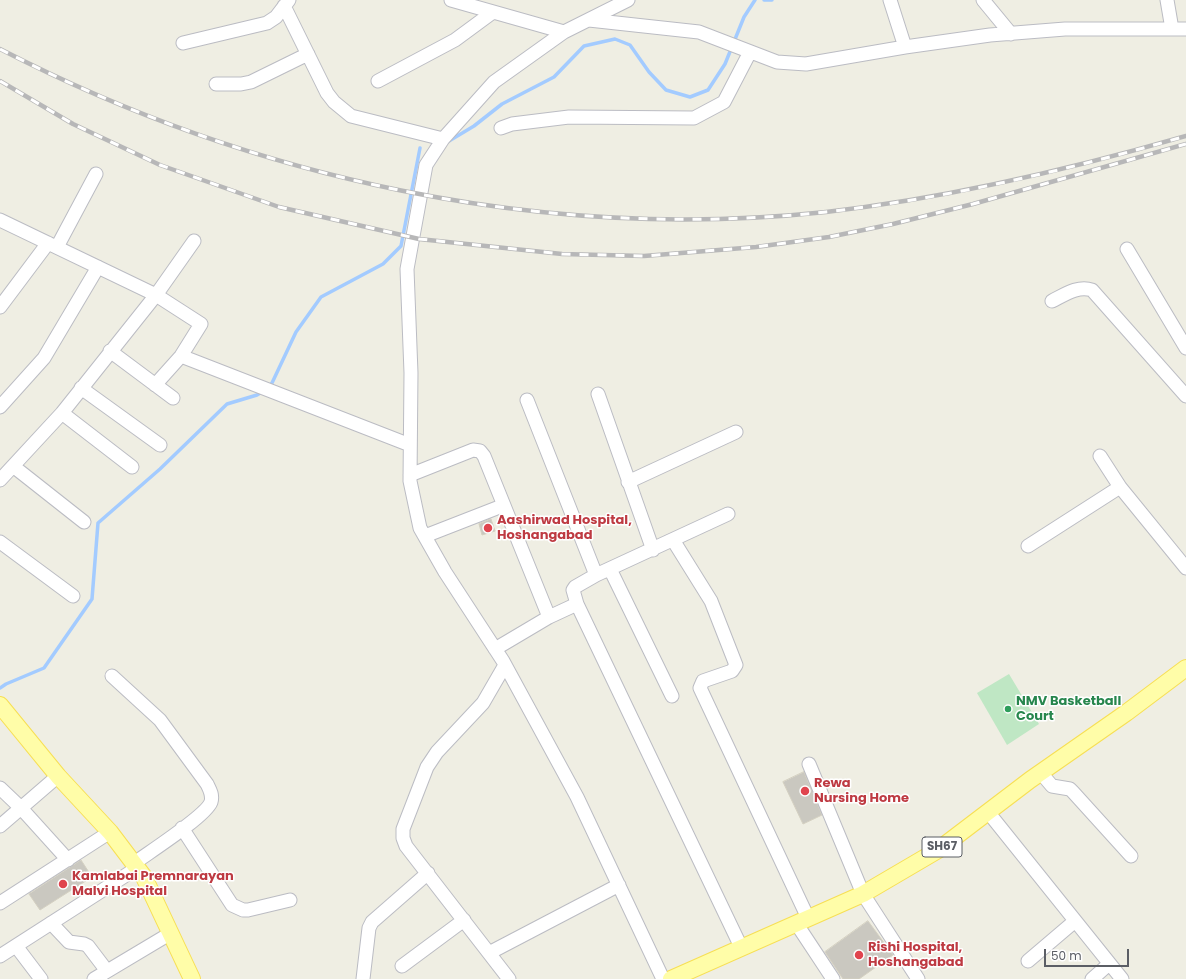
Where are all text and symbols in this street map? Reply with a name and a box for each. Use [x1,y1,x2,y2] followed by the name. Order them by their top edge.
[497,513,632,544] place label: Aashirwad Hospital, Hoshangabad
[482,522,494,534] marker: Aashirwad Hospital, Hoshangabad
[1016,694,1121,725] place label: NMV Basketball Court
[1003,704,1013,714] marker: NMV Basketball Court
[814,776,909,807] place label: Rewa Nursing Home
[799,785,811,797] marker: Rewa Nursing Home
[922,837,962,857] road number: SH67
[72,869,234,900] place label: Kamlabai Premnarayan Malvi Hospital
[57,878,69,890] marker: Kamlabai Premnarayan Malvi Hospital
[868,940,964,971] place label: Rishi Hospital, Hoshangabad
[1046,941,1131,967] scale bar
[1051,947,1082,964] text: 50 m
[853,949,865,961] marker: Rishi Hospital, Hoshangabad

